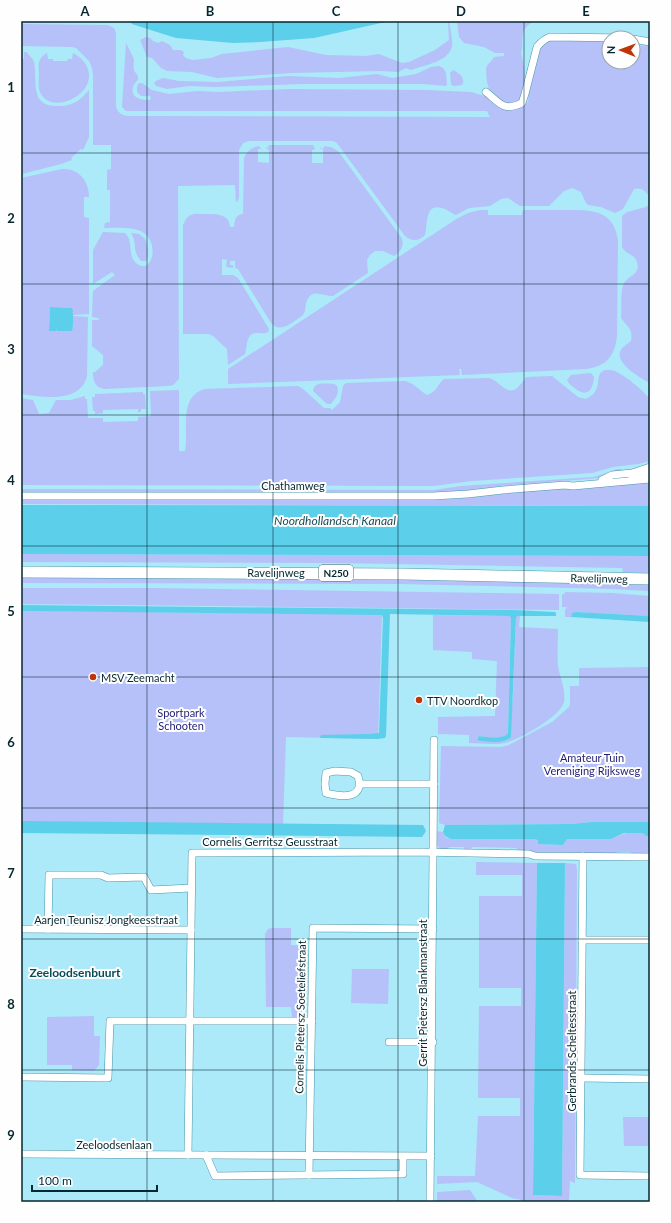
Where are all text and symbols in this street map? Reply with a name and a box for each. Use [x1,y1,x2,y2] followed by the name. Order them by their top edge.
[79,3,90,19] text: A
[206,3,215,19] text: B
[332,3,341,19] text: C
[456,3,466,19] text: D
[582,3,590,19] text: E
[601,30,641,70] north arrow
[604,45,617,54] text: N
[7,79,15,95] text: 1
[7,210,15,226] text: 2
[7,341,15,357] text: 3
[7,472,15,488] text: 4
[261,479,325,492] street label: Chathamweg
[274,513,396,528] water label: Noordhollandsch Kanaal
[319,565,353,581] road number: N250
[247,566,305,579] street label: Ravelijnweg
[570,571,628,585] street label: Ravelijnweg
[7,603,15,619] text: 5
[101,671,175,684] place label: MSV Zeemacht
[88,672,98,682] marker: MSV Zeemacht
[427,694,498,707] place label: TTV Noordkop
[414,695,424,705] marker: TTV Noordkop
[157,706,205,732] park label: Sportpark Schooten
[7,734,15,750] text: 6
[544,751,640,777] park label: Amateur Tuin Vereniging Rijksweg
[202,835,338,848] street label: Cornelis Gerritsz Geusstraat
[7,865,15,881] text: 7
[34,913,178,926] street label: Aarjen Teunisz Jongkeesstraat
[416,919,429,1067] street label: Gerrit Pietersz Blankmanstraat
[292,940,308,1094] street label: Cornelis Pietersz Soeteliefstraat
[29,965,121,980] district label: Zeeloodsenbuurt
[565,991,578,1111] street label: Gerbrands Scheltesstraat
[7,996,15,1012] text: 8
[7,1127,15,1143] text: 9
[76,1138,152,1151] street label: Zeeloodsenlaan
[32,1167,157,1193] scale bar
[38,1173,72,1188] text: 100 m

